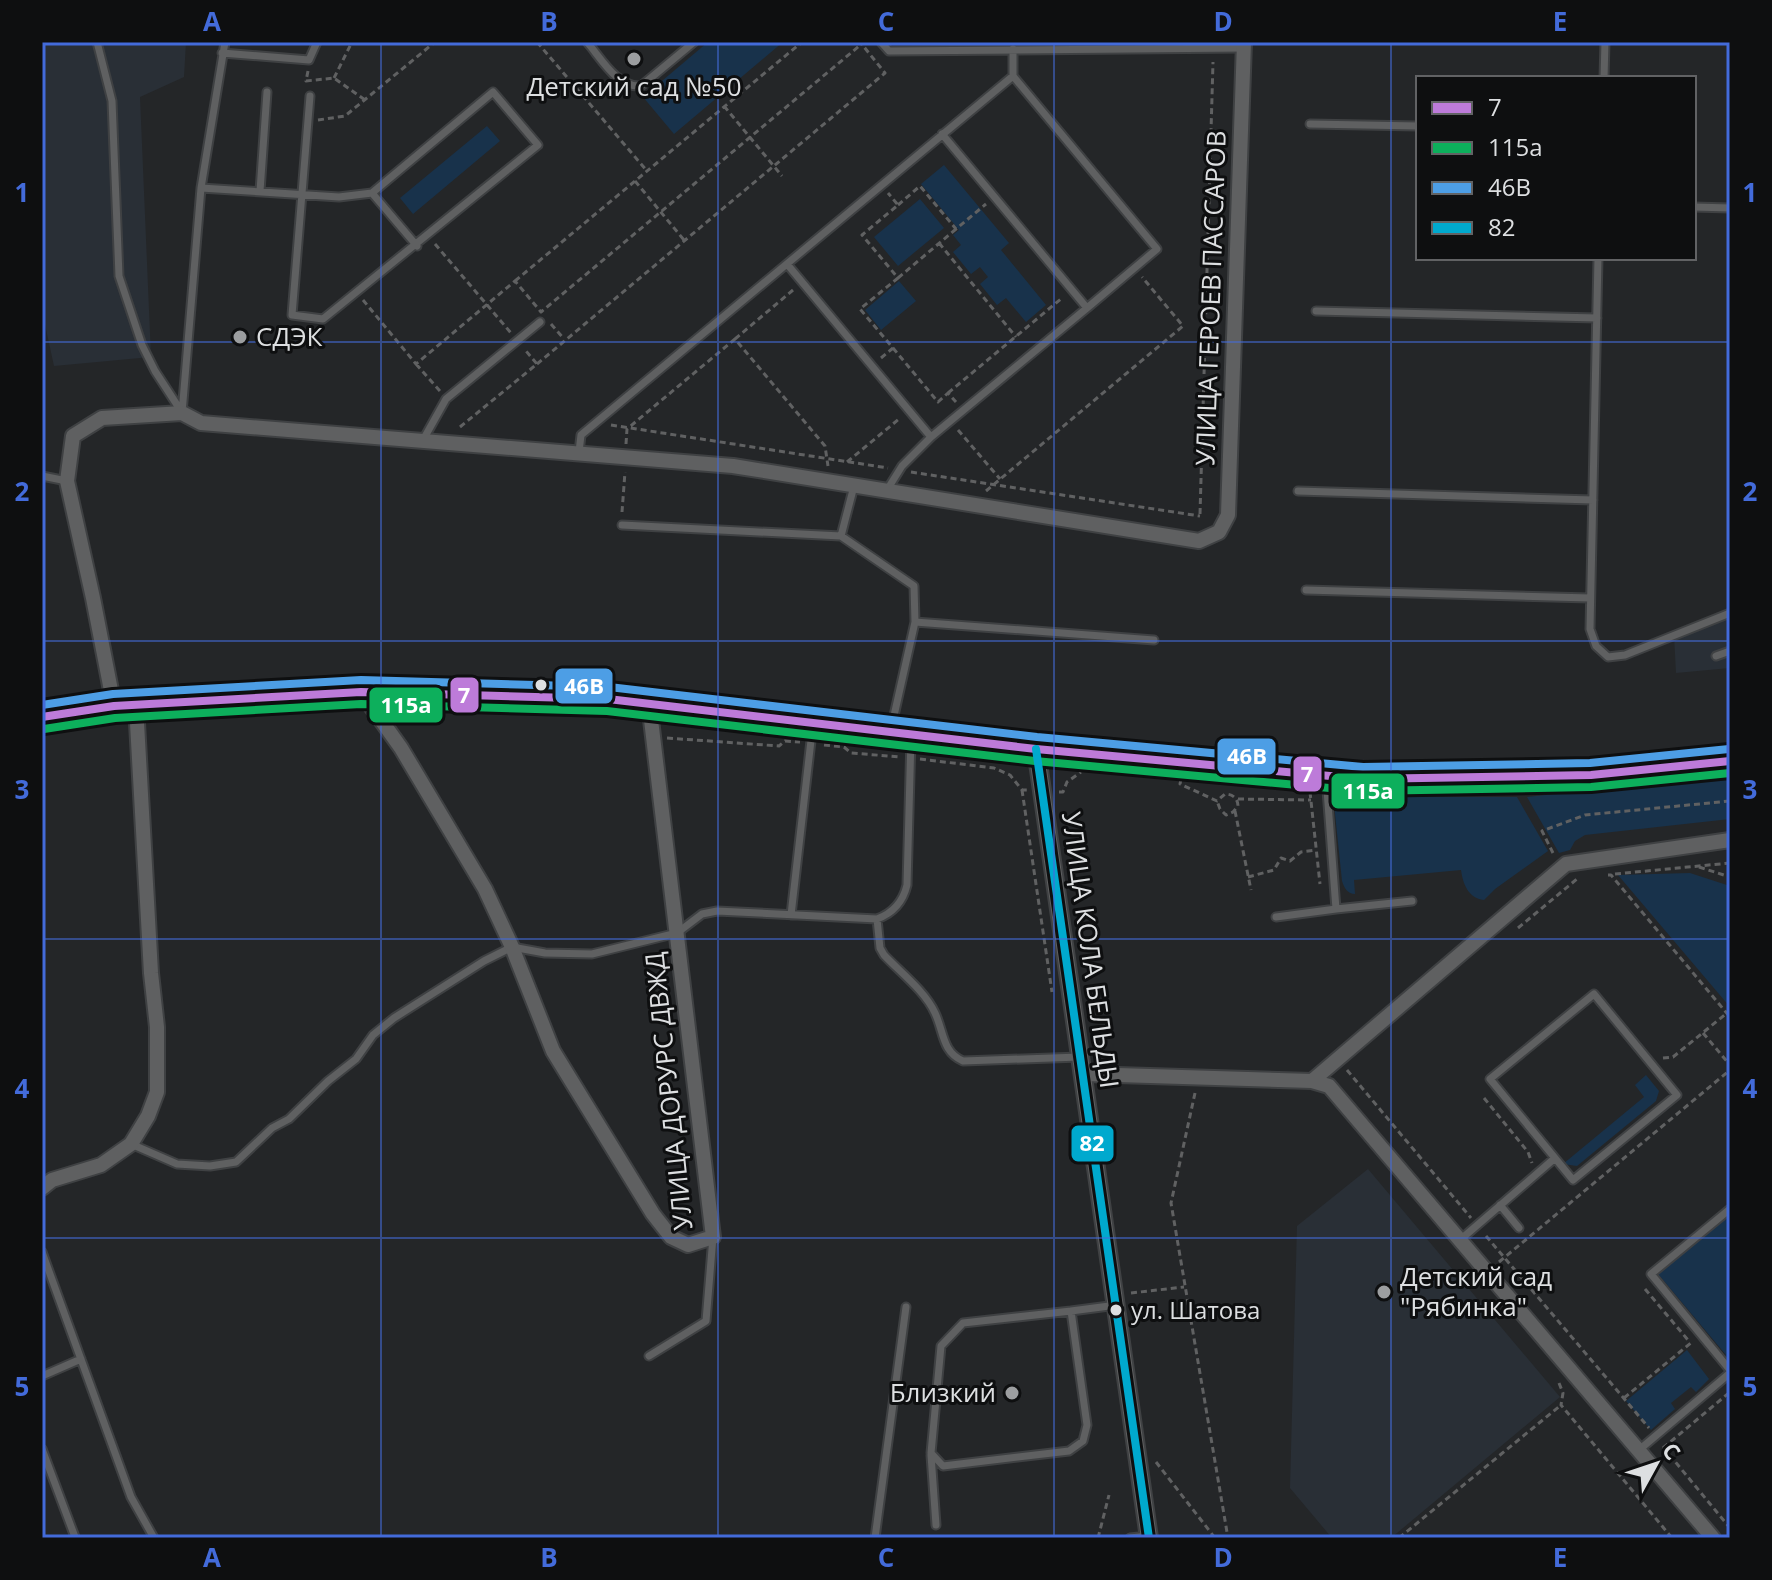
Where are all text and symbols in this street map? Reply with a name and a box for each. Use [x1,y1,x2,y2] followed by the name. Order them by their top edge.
[203,3,221,39] text: A
[540,3,558,39] text: B
[878,3,894,39] text: C
[1213,3,1233,39] text: D
[1553,3,1567,39] text: E
[625,50,643,68] marker: Детский сад №50
[526,68,742,104] place label: Детский сад №50
[1416,76,1696,260] legend
[1488,90,1502,123] text: 7
[1186,130,1234,466] street label: УЛИЦА ГЕРОЕВ ПАССАРОВ
[1488,130,1543,163] text: 115а
[1488,170,1531,203] text: 46В
[15,174,29,210] text: 1
[1743,174,1757,210] text: 1
[1488,210,1515,243] text: 82
[256,318,323,354] place label: СДЭК
[231,328,249,346] marker: СДЭК
[15,473,30,509] text: 2
[1743,473,1758,509] text: 2
[554,667,614,705] line badge: 46В
[564,670,604,700] text: 46В
[449,676,480,714] line badge: 7
[533,677,549,693] unlabelled marker
[458,679,470,709] text: 7
[368,686,444,724] line badge: 115а
[380,689,432,719] text: 115а
[1216,737,1277,776] line badge: 46В
[1227,740,1267,770] text: 46В
[1292,755,1323,793] line badge: 7
[1301,758,1313,788] text: 7
[15,771,29,807] text: 3
[1743,771,1757,807] text: 3
[1330,772,1406,810] line badge: 115а
[1342,775,1394,805] text: 115а
[1054,809,1128,1090] street label: УЛИЦА КОЛА БЕЛЬДЫ
[635,950,700,1232] street label: УЛИЦА ДОРУРС ДВЖД
[15,1070,30,1106] text: 4
[1743,1070,1758,1106] text: 4
[1070,1124,1115,1163] line badge: 82
[1079,1127,1105,1157] text: 82
[1400,1258,1552,1324] place label: Детский сад "Рябинка"
[1375,1283,1393,1301] marker: Детский сад "Рябинка"
[1131,1293,1260,1326] place label: ул. Шатова
[1108,1302,1124,1318] marker: ул. Шатова
[15,1368,29,1404] text: 5
[1743,1368,1757,1404] text: 5
[890,1374,996,1410] place label: Близкий
[1003,1384,1021,1402] marker: Близкий
[1616,1424,1696,1504] north arrow
[1656,1435,1688,1466] text: С
[203,1539,221,1575] text: A
[540,1539,558,1575] text: B
[878,1539,894,1575] text: C
[1213,1539,1233,1575] text: D
[1553,1539,1567,1575] text: E

